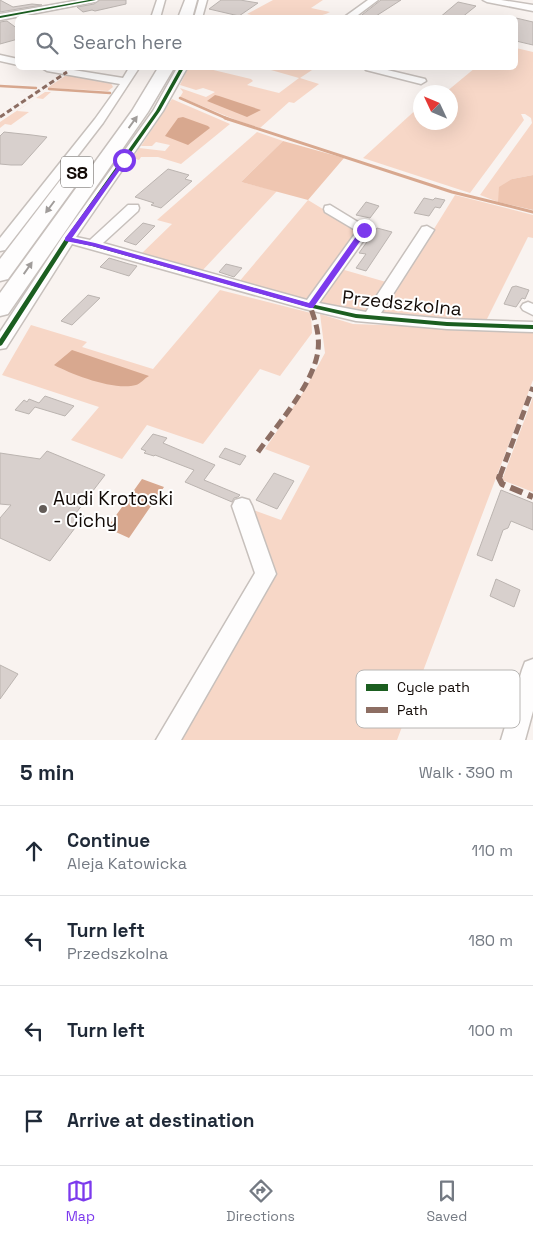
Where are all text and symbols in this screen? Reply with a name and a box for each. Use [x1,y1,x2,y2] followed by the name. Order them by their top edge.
[15,15,518,70] search box
[33,29,61,57] icon: search
[73,30,183,55] text: Search here
[413,85,458,130] north arrow
[128,115,138,129] one-way arrow
[113,149,136,172] route start
[61,156,93,188] road number: S8
[45,200,56,213] one-way arrow
[353,219,376,242] route end
[23,262,33,275] one-way arrow
[341,284,463,322] street label: Przedszkolna
[53,486,173,533] place label: Audi Krotoski - Cichy
[37,503,49,515] marker: Audi Krotoski - Cichy
[356,670,520,728] legend
[397,678,470,696] text: Cycle path
[397,701,428,719] text: Path
[20,759,74,786] text: 5 min
[419,762,513,783] text: Walk · 390 m
[67,828,150,853] text: Continue
[20,837,48,865] icon: ahead
[471,840,513,861] text: 110 m
[67,853,187,874] text: Aleja Katowicka
[67,918,145,943] text: Turn left
[20,927,48,955] icon: left
[468,930,513,951] text: 180 m
[67,943,168,964] text: Przedszkolna
[20,1017,48,1045] icon: left
[67,1018,145,1043] text: Turn left
[468,1020,513,1041] text: 100 m
[20,1107,48,1135] icon: arrive
[67,1108,255,1133] text: Arrive at destination
[66,1177,95,1225] tab: Map
[226,1177,295,1225] tab: Directions
[426,1177,467,1225] tab: Saved

